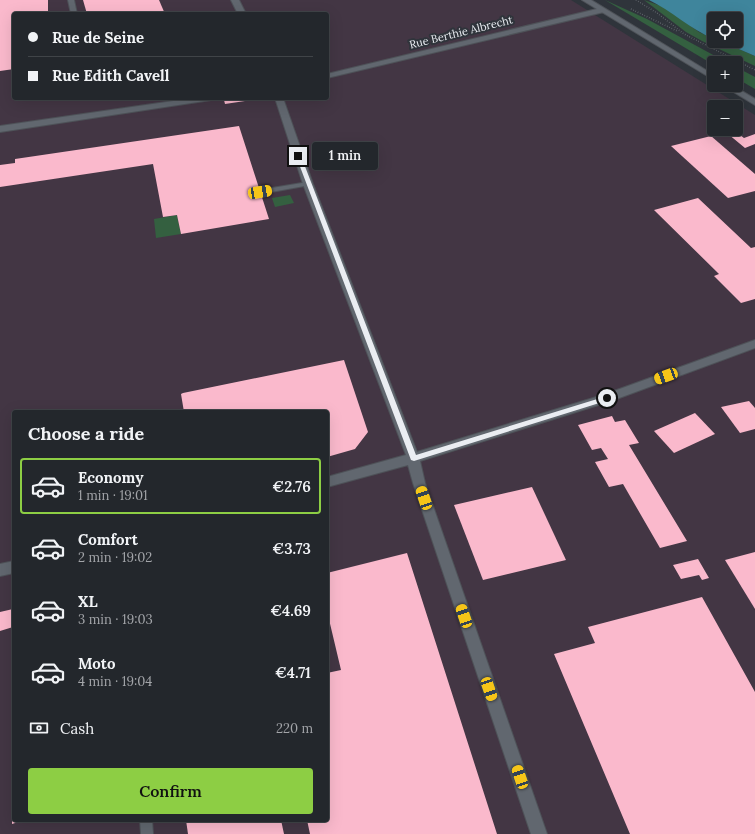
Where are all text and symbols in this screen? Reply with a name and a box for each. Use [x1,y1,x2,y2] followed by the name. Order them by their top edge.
[408,12,515,52] street label: Rue Berthie Albrecht
[707,12,743,136] map controls
[707,12,743,48] button: locate
[52,28,144,47] text: Rue de Seine
[707,56,743,92] button: +
[52,66,169,85] text: Rue Edith Cavell
[707,100,743,136] button: −
[312,142,378,170] callout: 1 min
[289,147,307,165] route end
[329,147,361,164] text: 1 min
[247,184,273,200] car
[653,366,679,386] car
[598,389,616,407] route start
[28,422,144,445] text: Choose a ride
[30,468,66,504] icon: car
[78,468,143,487] text: Economy
[272,477,311,496] text: €2.76
[414,485,434,511] car
[78,487,148,504] text: 1 min · 19:01
[30,530,66,566] icon: car
[78,530,138,549] text: Comfort
[272,539,311,558] text: €3.73
[78,549,152,566] text: 2 min · 19:02
[30,592,66,628] icon: car
[78,592,98,611] text: XL
[270,601,311,620] text: €4.69
[454,603,474,629] car
[78,611,153,628] text: 3 min · 19:03
[30,654,66,690] icon: car
[78,654,115,673] text: Moto
[275,663,311,682] text: €4.71
[78,673,152,690] text: 4 min · 19:04
[479,676,499,702] car
[28,717,50,739] icon: cash
[60,719,94,738] text: Cash
[276,720,313,737] text: 220 m
[510,764,530,790] car
[28,768,313,814] button: Confirm

